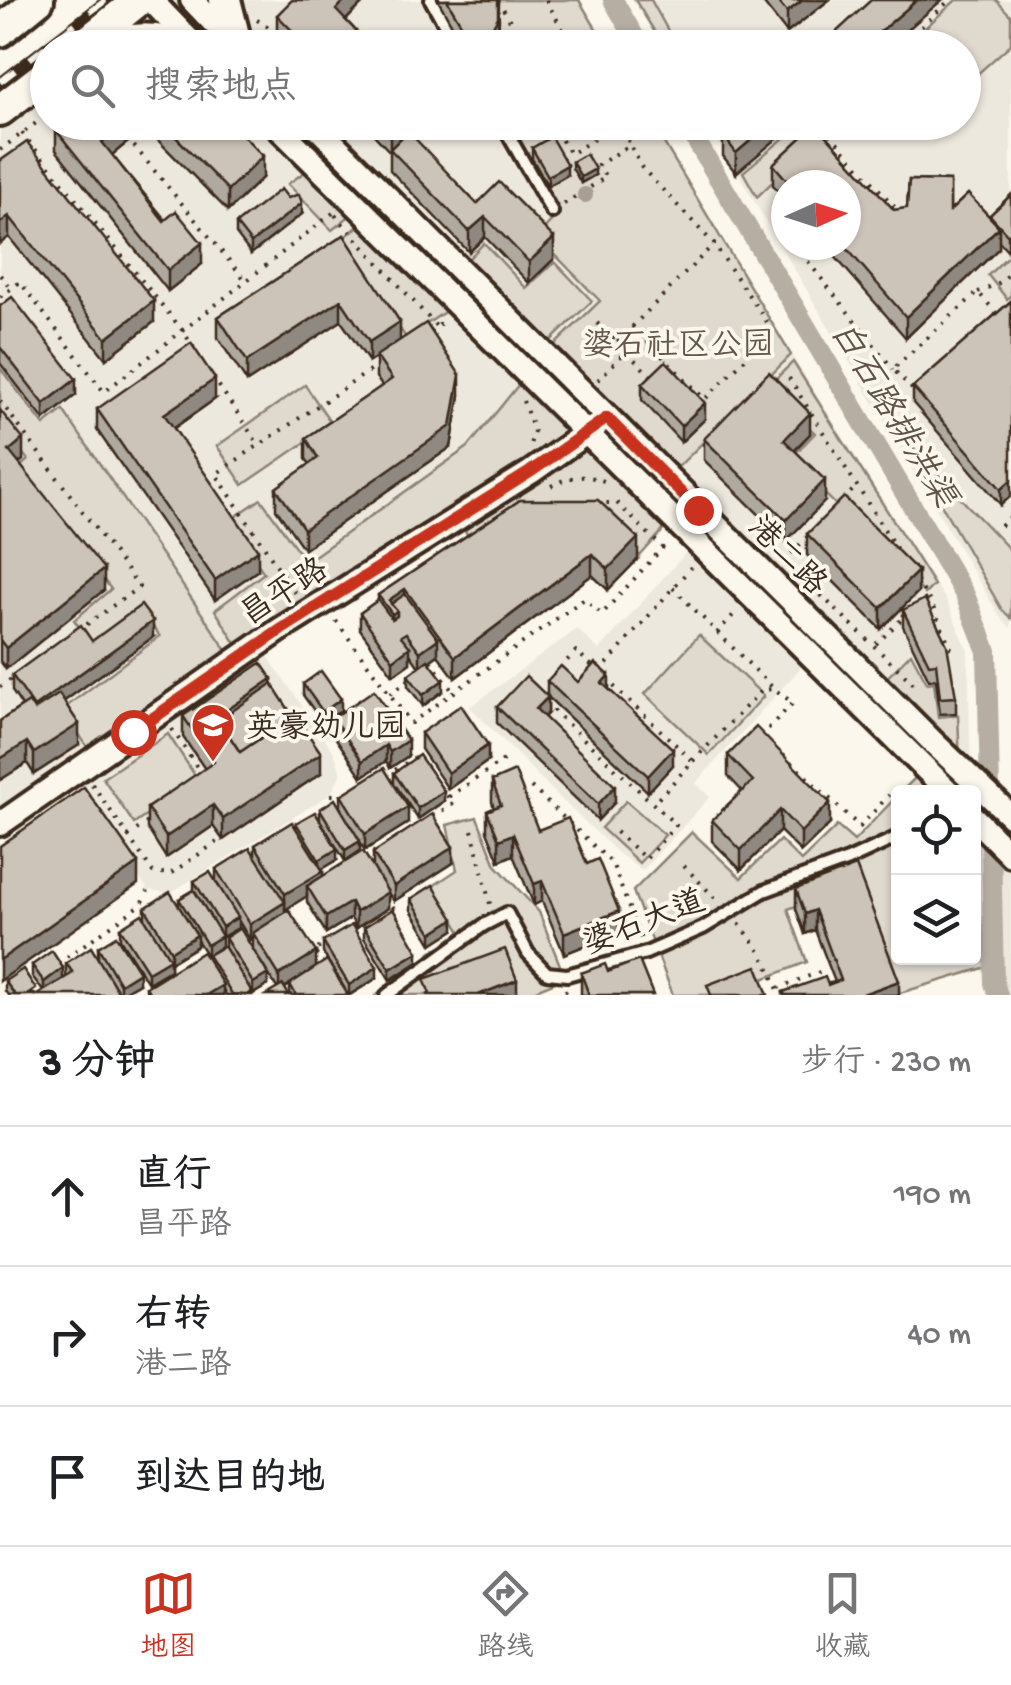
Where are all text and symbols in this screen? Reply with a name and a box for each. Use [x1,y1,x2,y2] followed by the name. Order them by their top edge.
[30,30,981,140] search box
[65,58,120,113] icon: search
[145,68,297,112] text: 搜索地点
[771,170,861,260] north arrow
[819,314,965,519] water label: 白石路排洪渠
[582,327,774,367] park label: 婆石社区公园
[676,488,722,534] route end
[738,509,834,605] street label: 港二路
[234,550,336,636] street label: 昌平路
[190,702,236,763] school or university icon: 英豪幼儿园
[246,709,406,749] place label: 英豪幼儿园
[111,710,157,756] route start
[891,785,981,965] map controls
[891,785,981,875] button: locate
[891,875,981,965] button: layers
[578,882,711,965] street label: 婆石大道
[40,1041,156,1090] text: 3 分钟
[801,1045,971,1083] text: 步行 · 230 m
[135,1156,211,1200] text: 直行
[40,1169,95,1224] icon: ahead
[894,1177,971,1215] text: 190 m
[135,1208,231,1246] text: 昌平路
[135,1296,211,1340] text: 右转
[40,1309,95,1364] icon: right
[907,1317,971,1355] text: 40 m
[135,1348,231,1386] text: 港二路
[40,1449,95,1504] icon: arrive
[135,1459,325,1503] text: 到达目的地
[140,1566,197,1666] tab: 地图
[477,1566,534,1666] tab: 路线
[814,1566,871,1666] tab: 收藏

